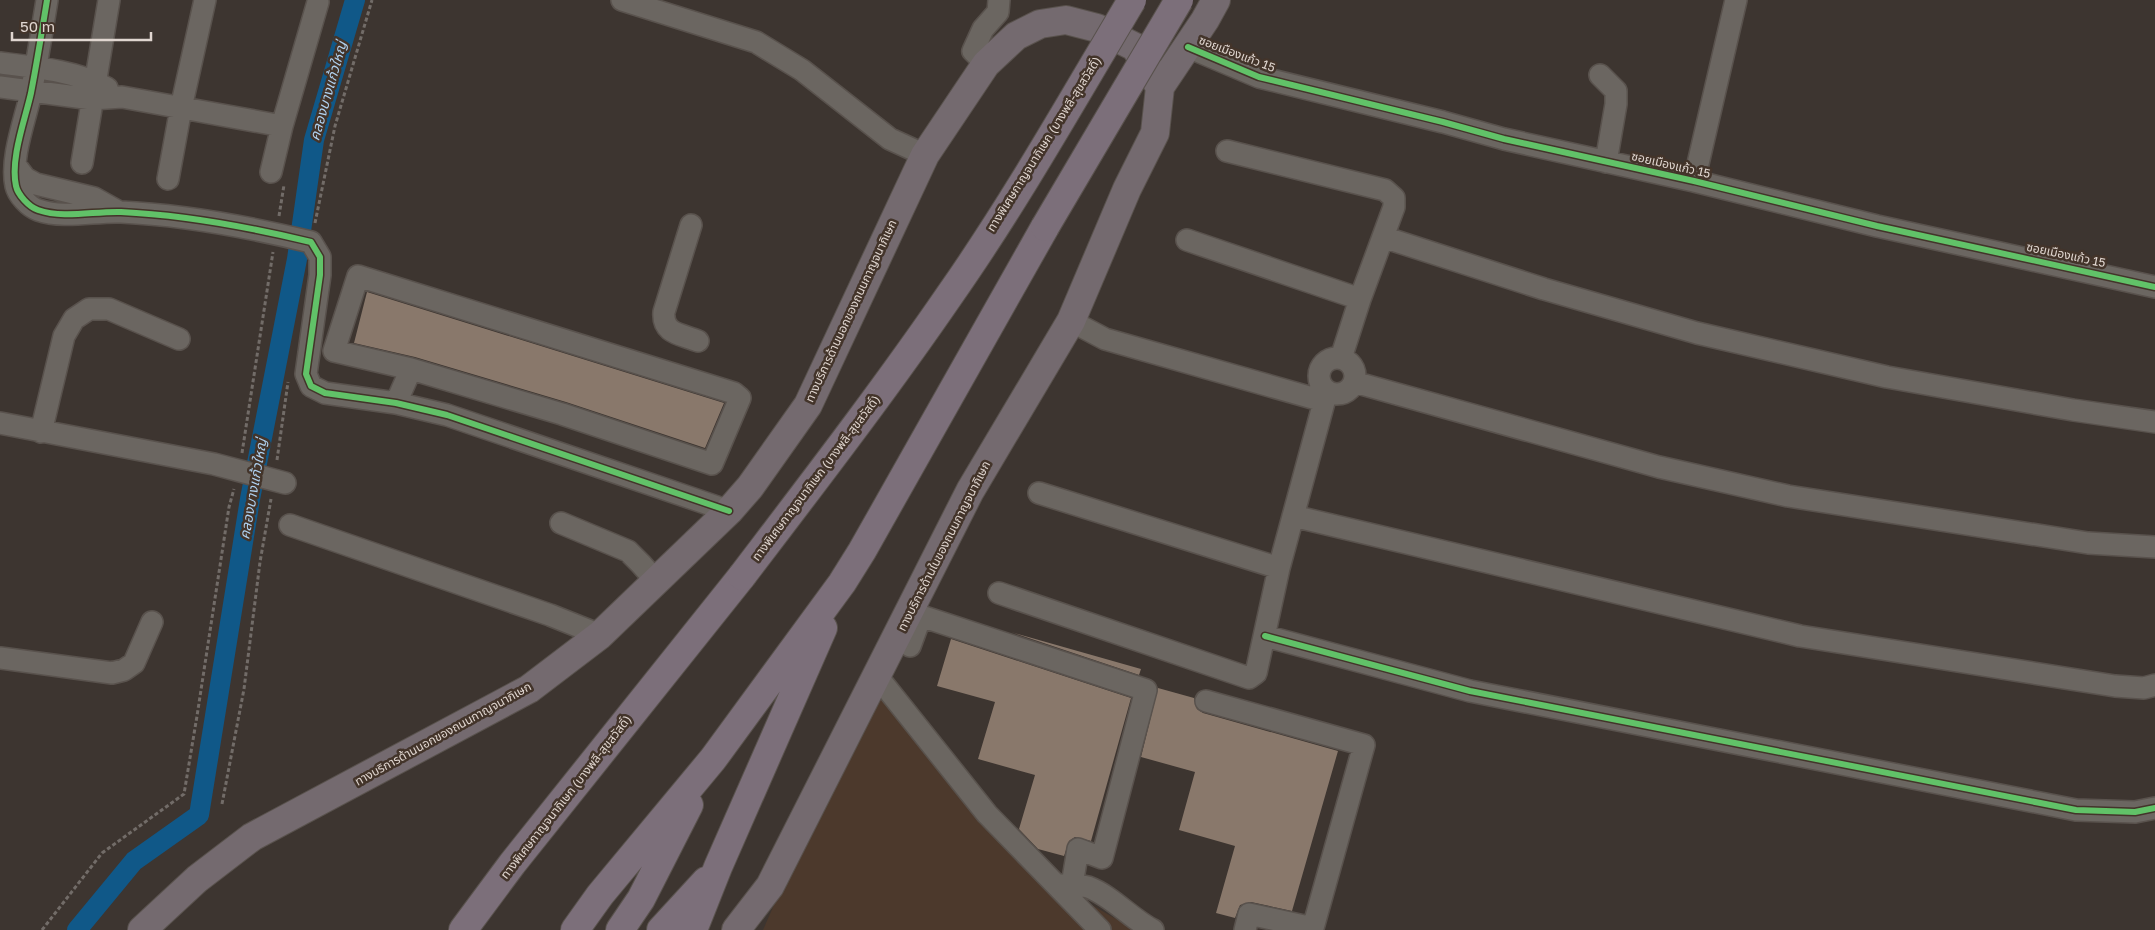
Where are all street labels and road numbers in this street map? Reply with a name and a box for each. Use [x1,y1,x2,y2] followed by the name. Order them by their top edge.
[1197,32,1278,75] street label: ซอยเมืองแก้ว 15
[983,53,1104,234] street label: ทางพิเศษกาญจนาภิเษก (บางพลี-สุขสวัสดิ์)
[1630,148,1712,181] street label: ซอยเมืองแก้ว 15
[802,217,900,404] street label: ทางบริการด้านนอกของถนนกาญจนาภิเษก
[2025,239,2107,270] street label: ซอยเมืองแก้ว 15
[748,392,883,564] street label: ทางพิเศษกาญจนาภิเษก (บางพลี-สุขสวัสดิ์)
[894,458,993,633] street label: ทางบริการด้านในของถนนกาญจนาภิเษก
[352,679,534,789] street label: ทางบริการด้านนอกของถนนกาญจนาภิเษก
[497,712,634,882] street label: ทางพิเศษกาญจนาภิเษก (บางพลี-สุขสวัสดิ์)

